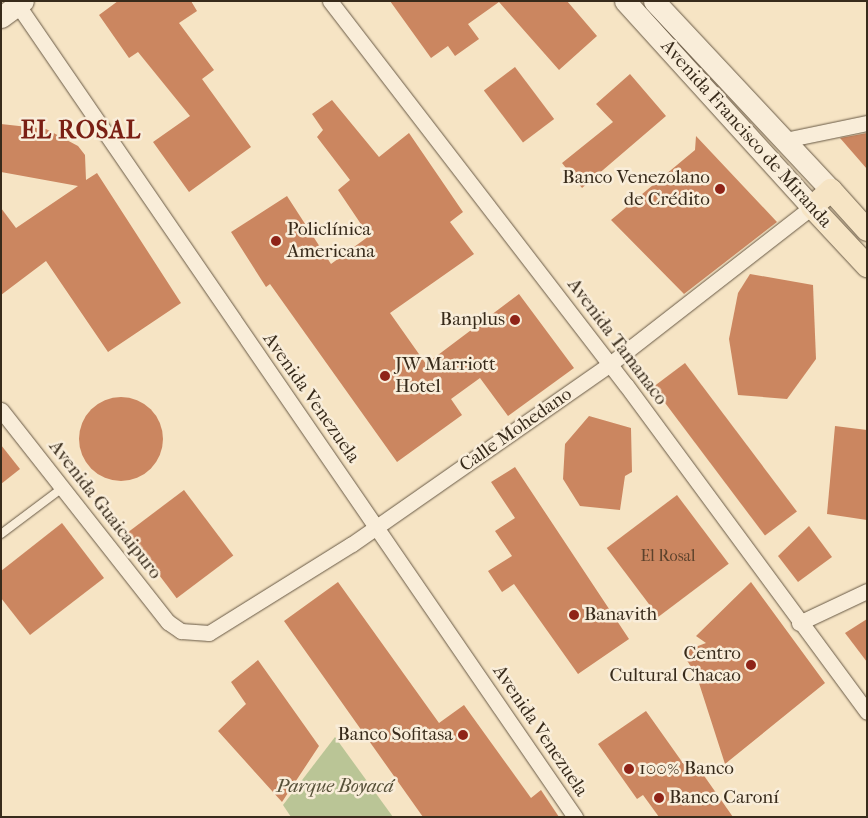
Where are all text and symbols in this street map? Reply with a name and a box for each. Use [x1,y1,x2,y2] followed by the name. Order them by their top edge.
[656,35,836,233] street label: Avenida Francisco de Miranda
[20,117,142,145] district label: EL ROSAL
[562,167,710,211] place label: Banco Venezolano de Crédito
[714,183,726,195] marker: Banco Venezolano de Crédito
[287,219,375,263] place label: Policlínica Americana
[269,234,283,248] marker: Policlínica Americana
[562,274,672,410] street label: Avenida Tamanaco
[440,309,505,331] place label: Banplus
[509,314,521,326] marker: Banplus
[258,329,364,467] street label: Avenida Venezuela
[395,354,496,398] place label: JW Marriott Hotel
[379,370,391,382] marker: JW Marriott Hotel
[456,383,576,477] street label: Calle Mohedano
[44,436,166,584] street label: Avenida Guaicaipuro
[641,546,695,566] house number: El Rosal
[584,604,657,626] place label: Banavith
[568,609,580,621] marker: Banavith
[610,643,741,687] place label: Centro Cultural Chacao
[745,659,757,671] marker: Centro Cultural Chacao
[488,661,592,801] street label: Avenida Venezuela
[337,724,453,746] place label: Banco Sofitasa
[457,729,469,741] marker: Banco Sofitasa
[639,758,734,780] place label: 100% Banco
[623,763,635,775] marker: 100% Banco
[276,776,394,798] park label: Parque Boyacá
[669,787,779,809] place label: Banco Caroní
[653,792,665,804] marker: Banco Caroní

